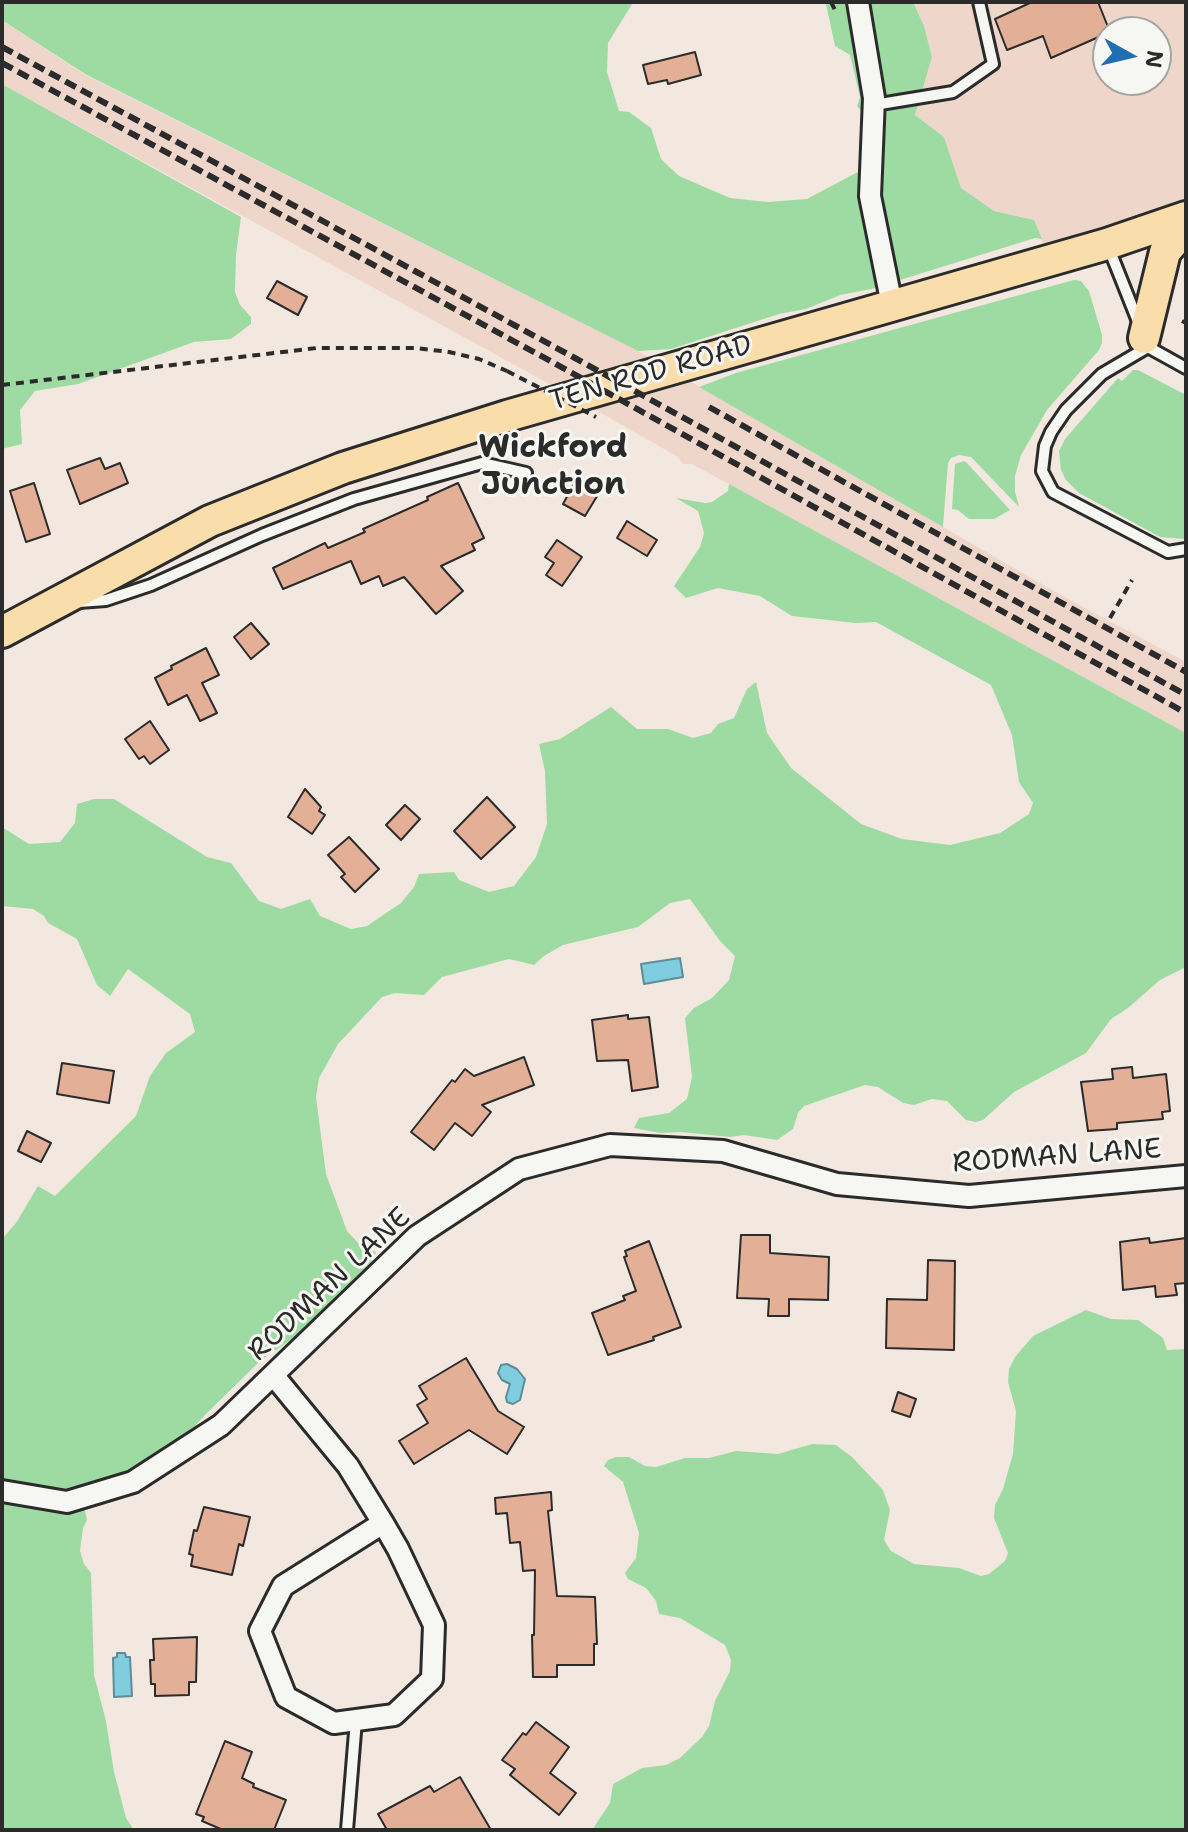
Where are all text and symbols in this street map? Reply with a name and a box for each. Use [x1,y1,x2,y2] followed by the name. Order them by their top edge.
[1092,16,1172,96] north arrow
[1139,48,1170,70] text: N
[546,329,756,419] street label: TEN ROD ROAD
[478,430,628,505] district label: Wickford Junction
[951,1133,1163,1181] street label: RODMAN LANE
[242,1201,418,1369] street label: RODMAN LANE

